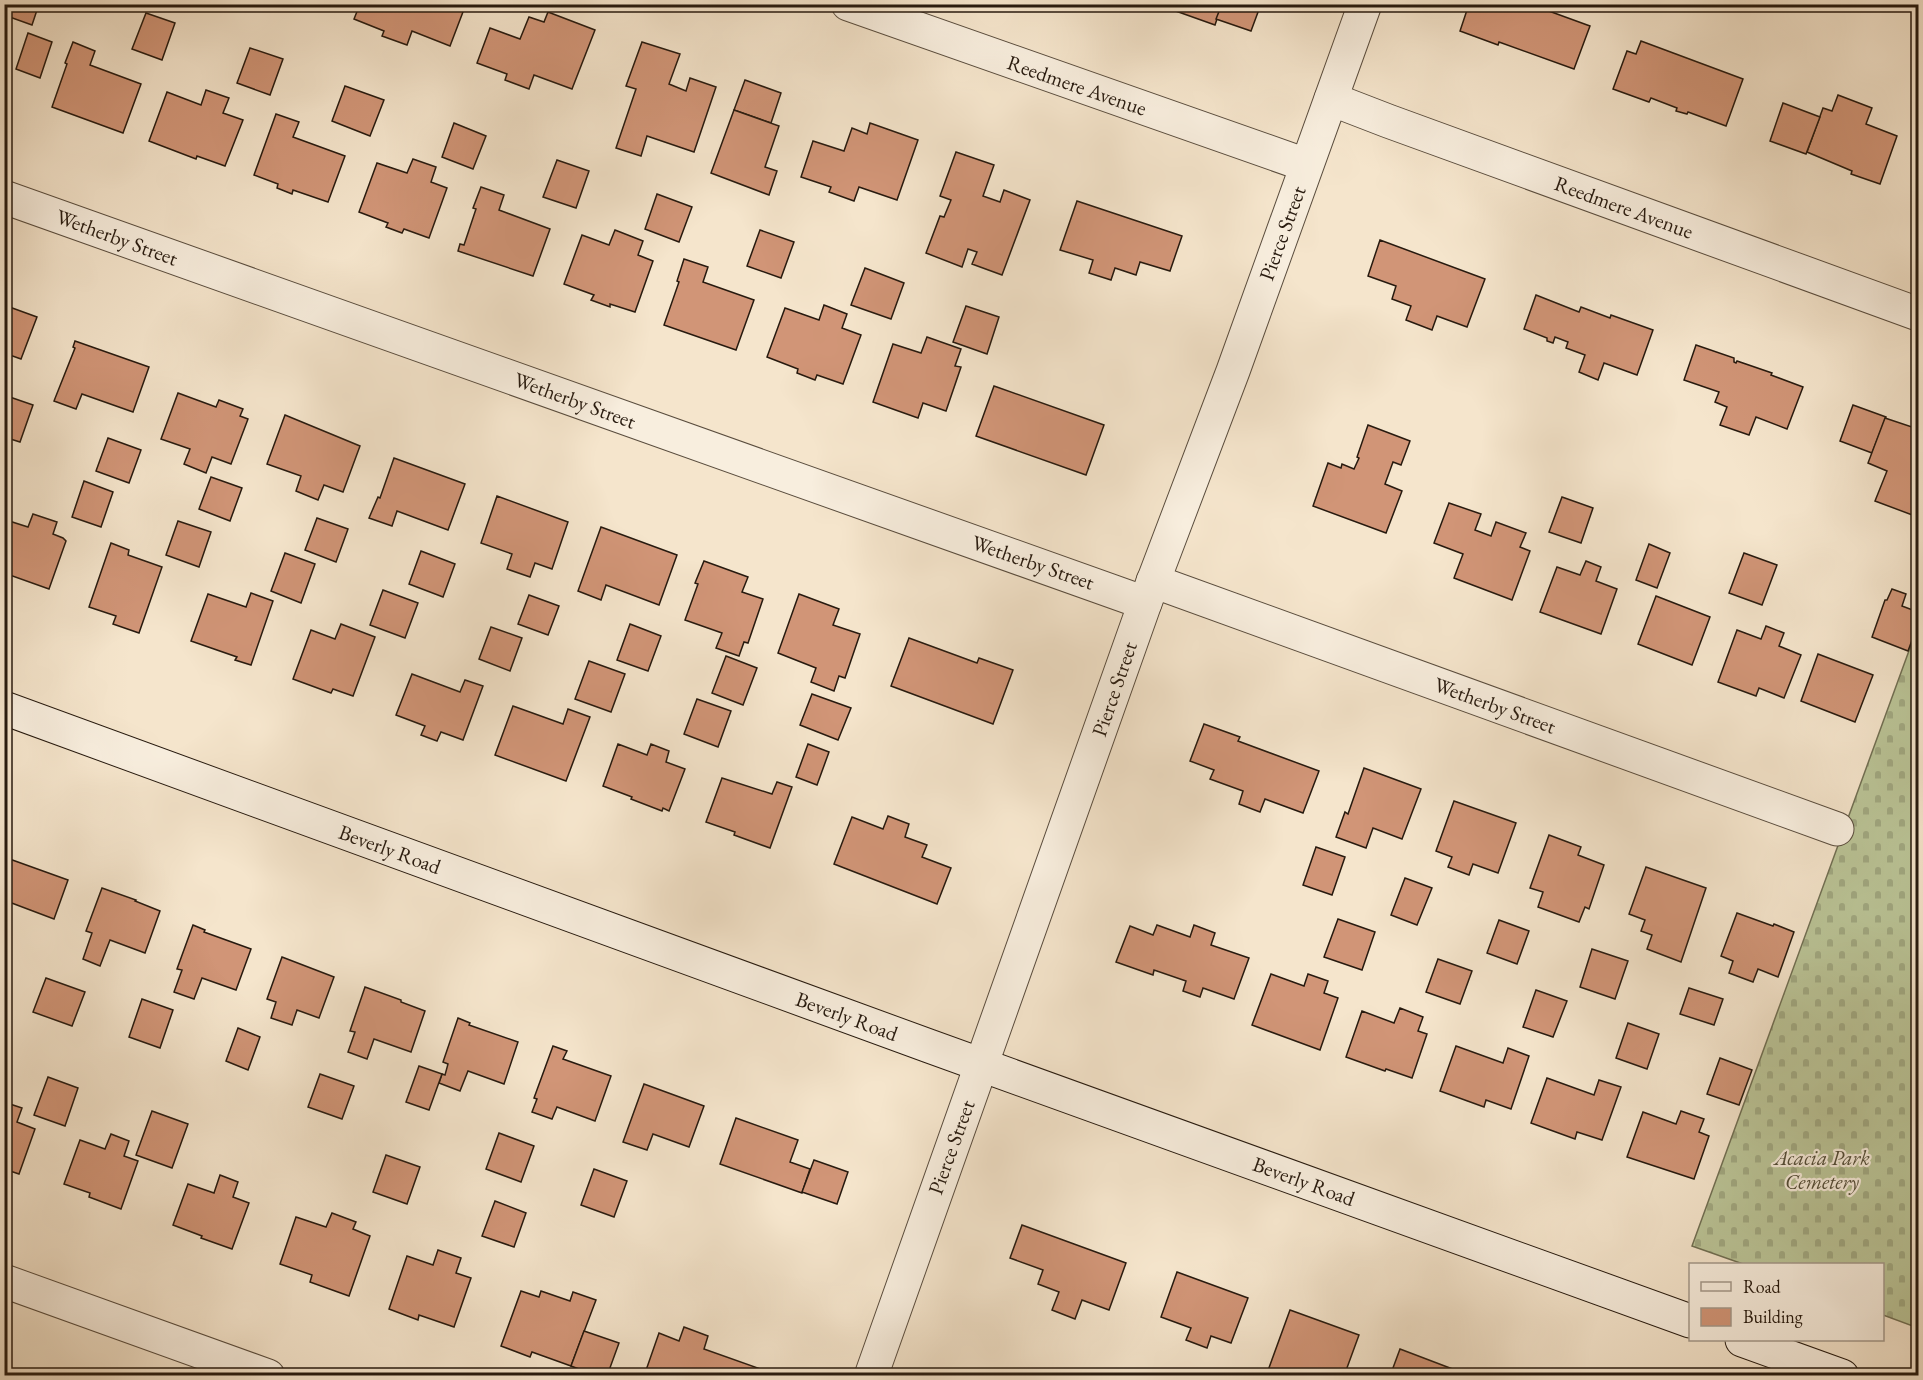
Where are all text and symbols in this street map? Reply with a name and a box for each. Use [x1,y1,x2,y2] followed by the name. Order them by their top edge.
[1004,49,1150,121] street label: Reedmere Avenue
[1551,169,1697,245] street label: Reedmere Avenue
[1252,182,1312,284] street label: Pierce Street
[52,202,182,272] street label: Wetherby Street
[510,365,640,435] street label: Wetherby Street
[968,528,1098,596] street label: Wetherby Street
[1085,638,1143,740] street label: Pierce Street
[1430,670,1560,740] street label: Wetherby Street
[335,818,445,880] street label: Beverly Road
[792,985,902,1047] street label: Beverly Road
[921,1096,981,1198] street label: Pierce Street
[1772,1144,1870,1195] park label: Acacia Park Cemetery
[1249,1150,1359,1212] street label: Beverly Road
[1689,1263,1884,1341] legend
[1743,1275,1782,1298] text: Road
[1743,1305,1803,1328] text: Building

